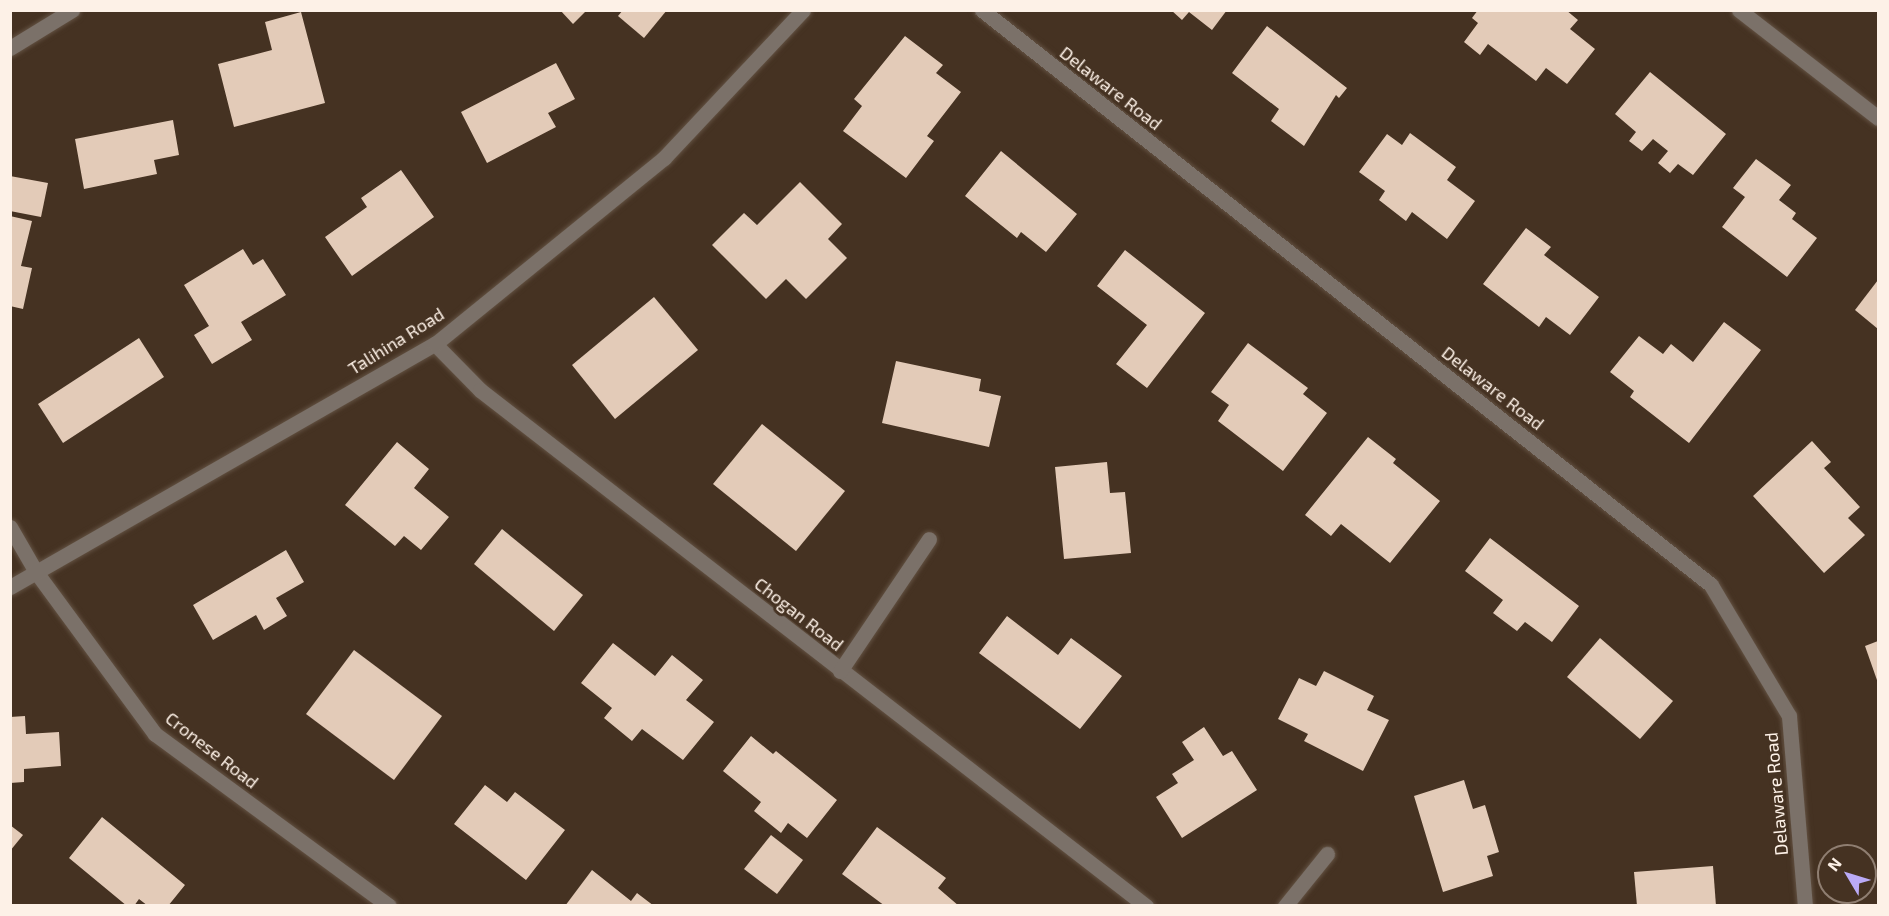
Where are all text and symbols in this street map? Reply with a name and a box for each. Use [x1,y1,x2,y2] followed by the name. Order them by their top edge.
[1056,41,1166,135] street label: Delaware Road
[344,303,448,379] street label: Talihina Road
[1438,341,1548,435] street label: Delaware Road
[750,573,848,655] street label: Chogan Road
[161,707,263,793] street label: Cronese Road
[1760,731,1792,857] street label: Delaware Road
[1817,844,1877,904] north arrow
[1823,853,1845,874] text: N

